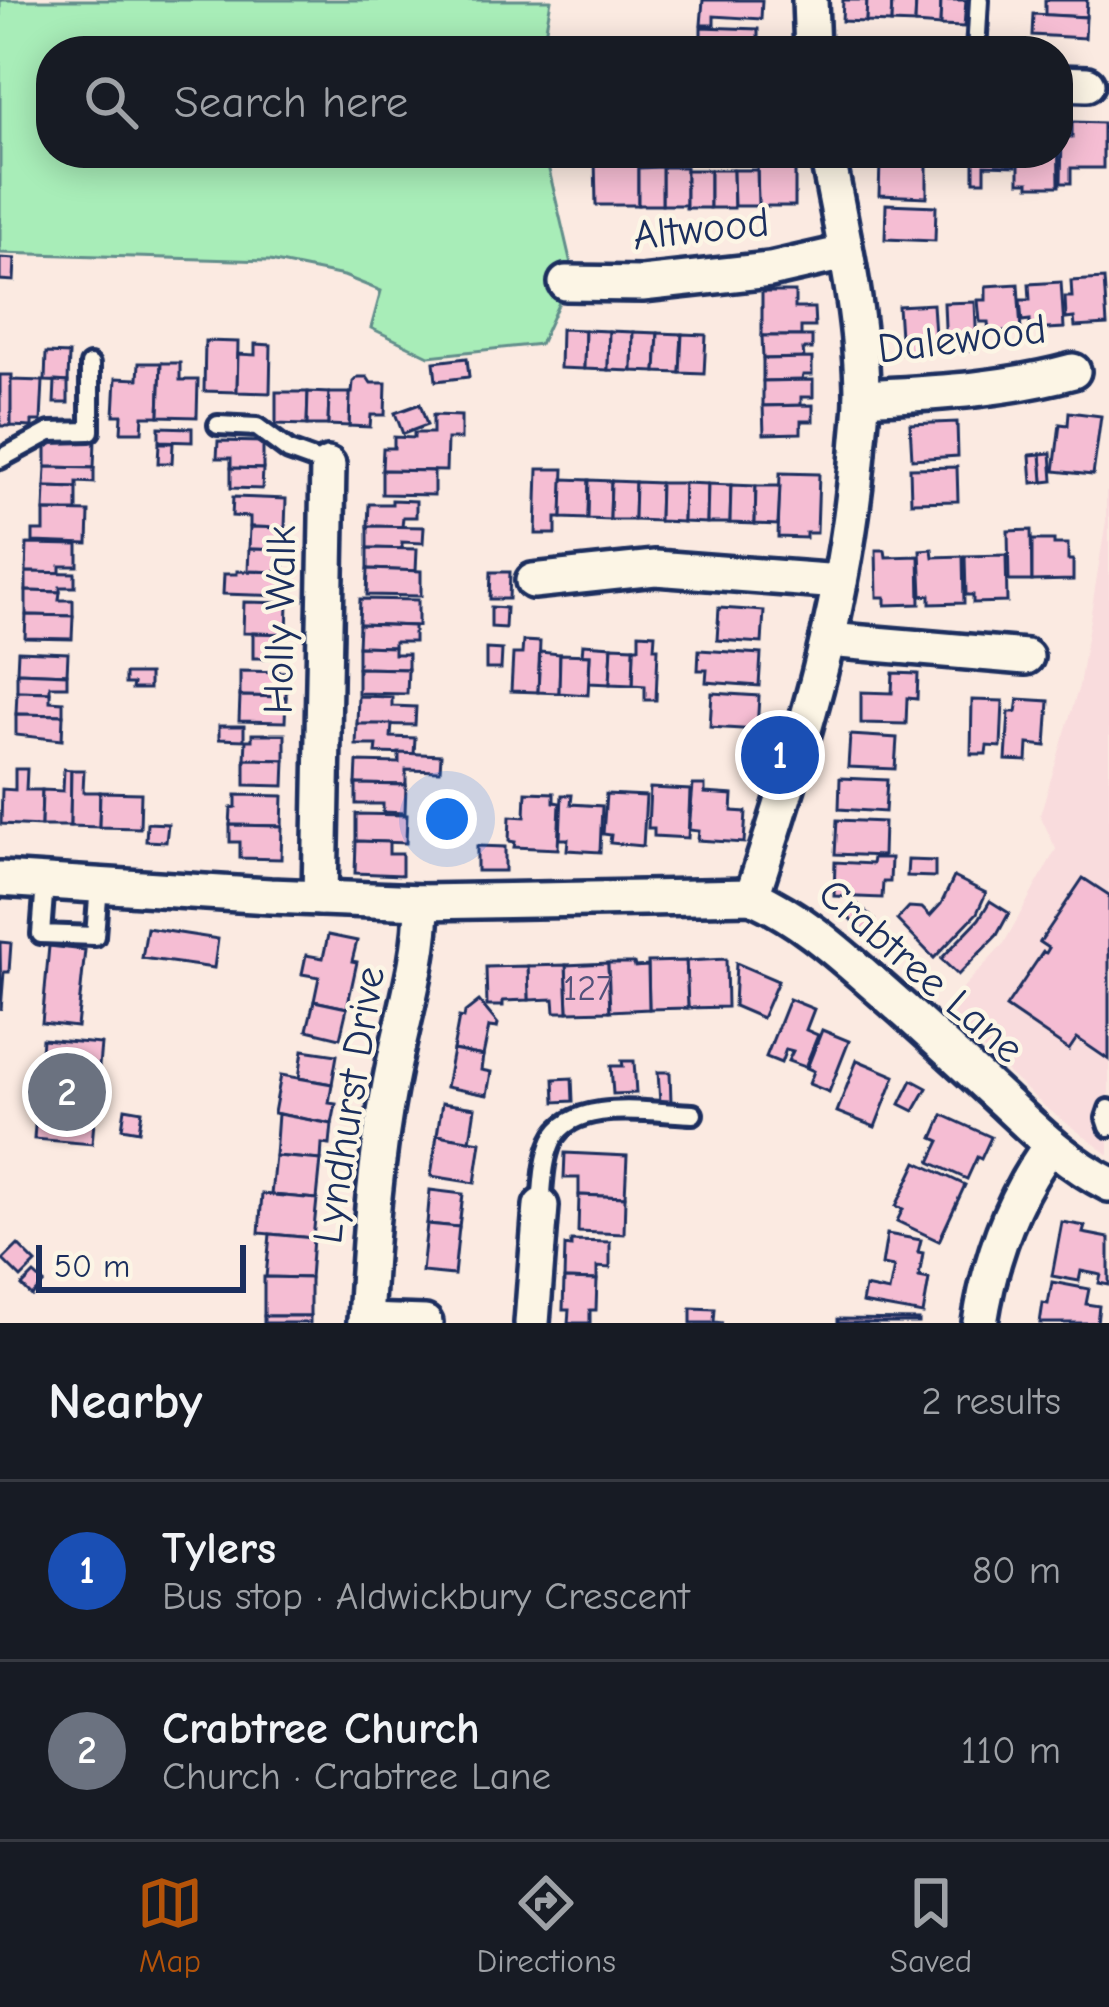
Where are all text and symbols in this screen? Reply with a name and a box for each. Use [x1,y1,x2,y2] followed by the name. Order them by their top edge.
[36,36,1073,168] search box
[78,69,144,135] icon: search
[174,76,408,128] text: Search here
[630,197,772,261] street label: Altwood
[875,304,1049,374] street label: Dalewood
[254,525,306,715] street label: Holly Walk
[741,710,819,800] pin: 1
[417,789,477,849] your location
[808,869,1034,1073] street label: Crabtree Lane
[303,963,395,1247] street label: Lyndhurst Drive
[563,968,613,1009] house number: 127
[28,1047,106,1137] pin: 2
[36,1239,246,1292] scale bar
[54,1247,130,1285] text: 50 m
[48,1372,202,1431] text: Nearby
[921,1379,1061,1424] text: 2 results
[162,1522,276,1574] text: Tylers
[79,1548,95,1593] text: 1
[972,1548,1061,1593] text: 80 m
[162,1574,690,1619] text: Bus stop · Aldwickbury Crescent
[162,1702,480,1754] text: Crabtree Church
[77,1728,97,1773] text: 2
[961,1728,1061,1773] text: 110 m
[162,1754,551,1799] text: Church · Crabtree Lane
[137,1870,203,1980] tab: Map
[477,1870,616,1980] tab: Directions
[890,1870,972,1980] tab: Saved

